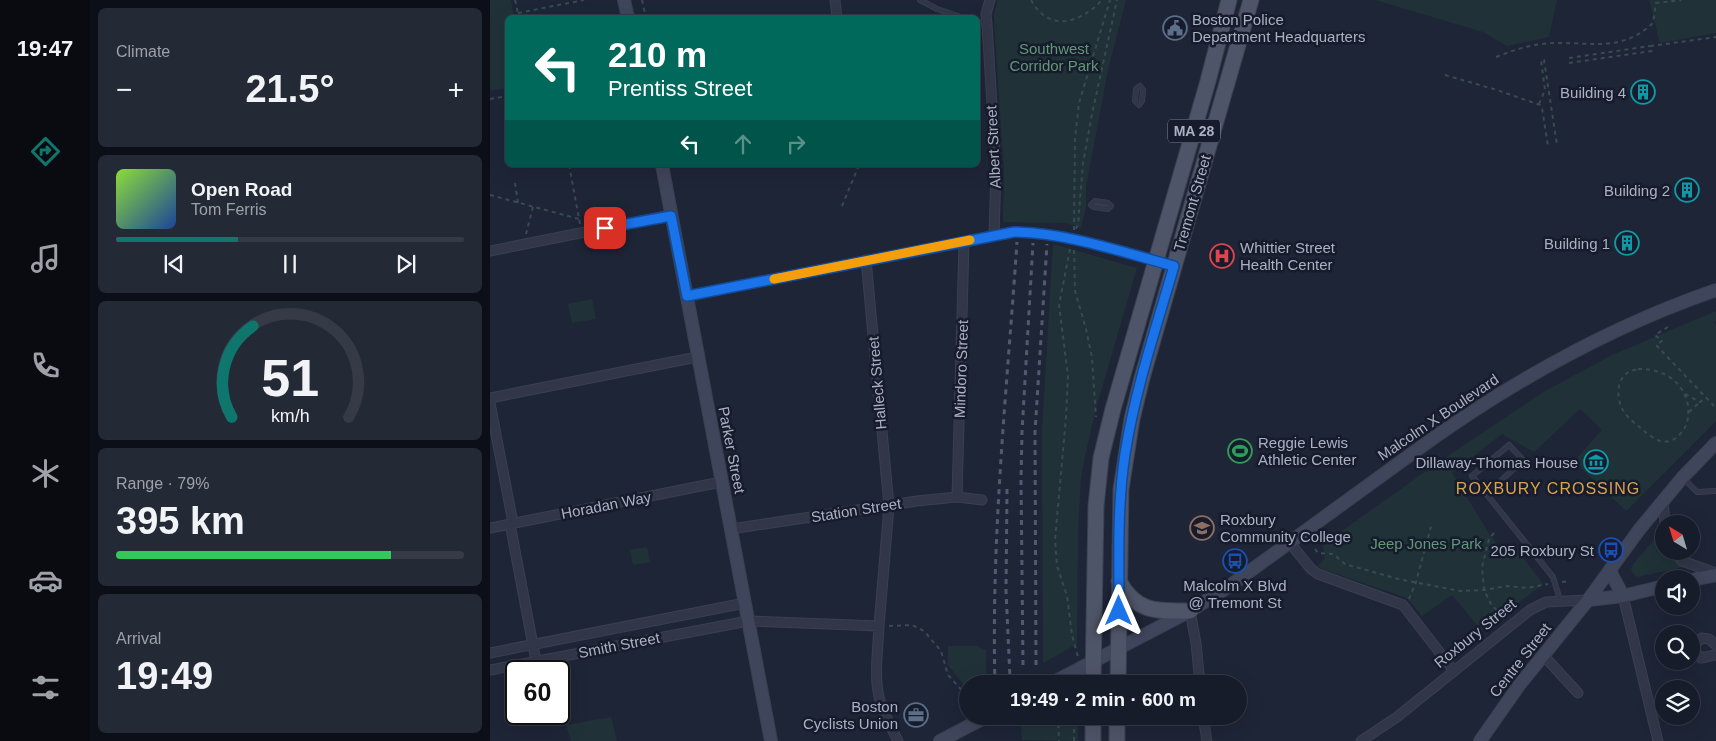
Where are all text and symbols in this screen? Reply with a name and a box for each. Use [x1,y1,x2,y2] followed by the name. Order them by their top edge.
[1192,11,1365,45] place label: Boston Police Department Headquarters
[1162,15,1188,41] public building icon: Boston Police Department Headquarters
[525,35,590,100] icon: left
[608,35,707,74] text: 210 m
[17,36,73,61] text: 19:47
[1009,40,1099,74] park label: Southwest Corridor Park
[116,43,170,60] text: Climate
[245,68,335,110] text: 21.5°
[116,74,132,105] text: −
[448,74,464,105] text: +
[608,76,752,101] text: Prentiss Street
[1630,79,1656,105] building icon: Building 4
[1560,84,1626,101] place label: Building 4
[982,104,1004,189] street label: Albert Street
[1168,120,1220,142] road number: MA 28
[676,130,704,158] icon: left
[729,130,757,158] icon: ahead
[782,130,810,158] icon: right
[28,134,63,169] icon: directions
[1170,152,1214,253] street label: Tremont Street
[1674,177,1700,203] building icon: Building 2
[191,179,292,200] text: Open Road
[1604,182,1670,199] place label: Building 2
[191,201,267,218] text: Tom Ferris
[584,207,626,249] pin
[591,214,619,242] icon: arrive
[1614,230,1640,256] building icon: Building 1
[1544,235,1610,252] place label: Building 1
[1240,239,1336,273] place label: Whittier Street Health Center
[28,241,63,276] icon: music
[1209,243,1235,269] hospital icon: Whittier Street Health Center
[160,250,188,278] icon: previous
[276,250,304,278] icon: pause
[392,250,420,278] icon: next
[951,319,971,418] street label: Mindoro Street
[864,335,890,430] street label: Halleck Street
[28,348,63,383] icon: phone
[261,349,319,407] text: 51
[1374,370,1502,464] street label: Malcolm X Boulevard
[715,405,749,496] street label: Parker Street
[271,406,309,426] text: km/h
[1258,434,1356,468] place label: Reggie Lewis Athletic Center
[1227,438,1253,464] sports icon: Reggie Lewis Athletic Center
[1583,449,1609,475] museum icon: Dillaway-Thomas House
[1415,454,1578,471] place label: Dillaway-Thomas House
[28,456,63,491] icon: climate
[116,475,209,492] text: Range · 79%
[1456,480,1640,497] district label: ROXBURY CROSSING
[560,488,653,522] street label: Horadan Way
[810,494,903,526] street label: Station Street
[116,500,245,542] text: 395 km
[1220,511,1351,545] place label: Roxbury Community College
[1189,515,1215,541] school or university icon: Roxbury Community College
[1655,515,1700,560] north arrow
[1655,515,1700,725] map controls
[1370,535,1482,552] park label: Jeep Jones Park
[1598,537,1624,563] bus stop icon: 205 Roxbury St
[1491,542,1595,559] place label: 205 Roxbury St
[1222,548,1248,574] bus stop icon: Malcolm X Blvd @ Tremont St
[28,563,63,598] icon: car
[1655,570,1700,615] button: sound
[1183,577,1287,611] place label: Malcolm X Blvd @ Tremont St
[1092,584,1144,636] position arrow
[1431,594,1520,671] street label: Roxbury Street
[1486,619,1555,700] street label: Centre Street
[1655,625,1700,670] button: search
[577,629,662,661] street label: Smith Street
[116,630,161,647] text: Arrival
[116,655,213,697] text: 19:49
[505,660,570,725] speed limit sign: 60
[28,670,63,705] icon: filters
[1655,680,1700,725] button: layers
[1010,689,1196,710] text: 19:49 · 2 min · 600 m
[803,698,898,732] place label: Boston Cyclists Union
[903,702,929,728] office icon: Boston Cyclists Union

